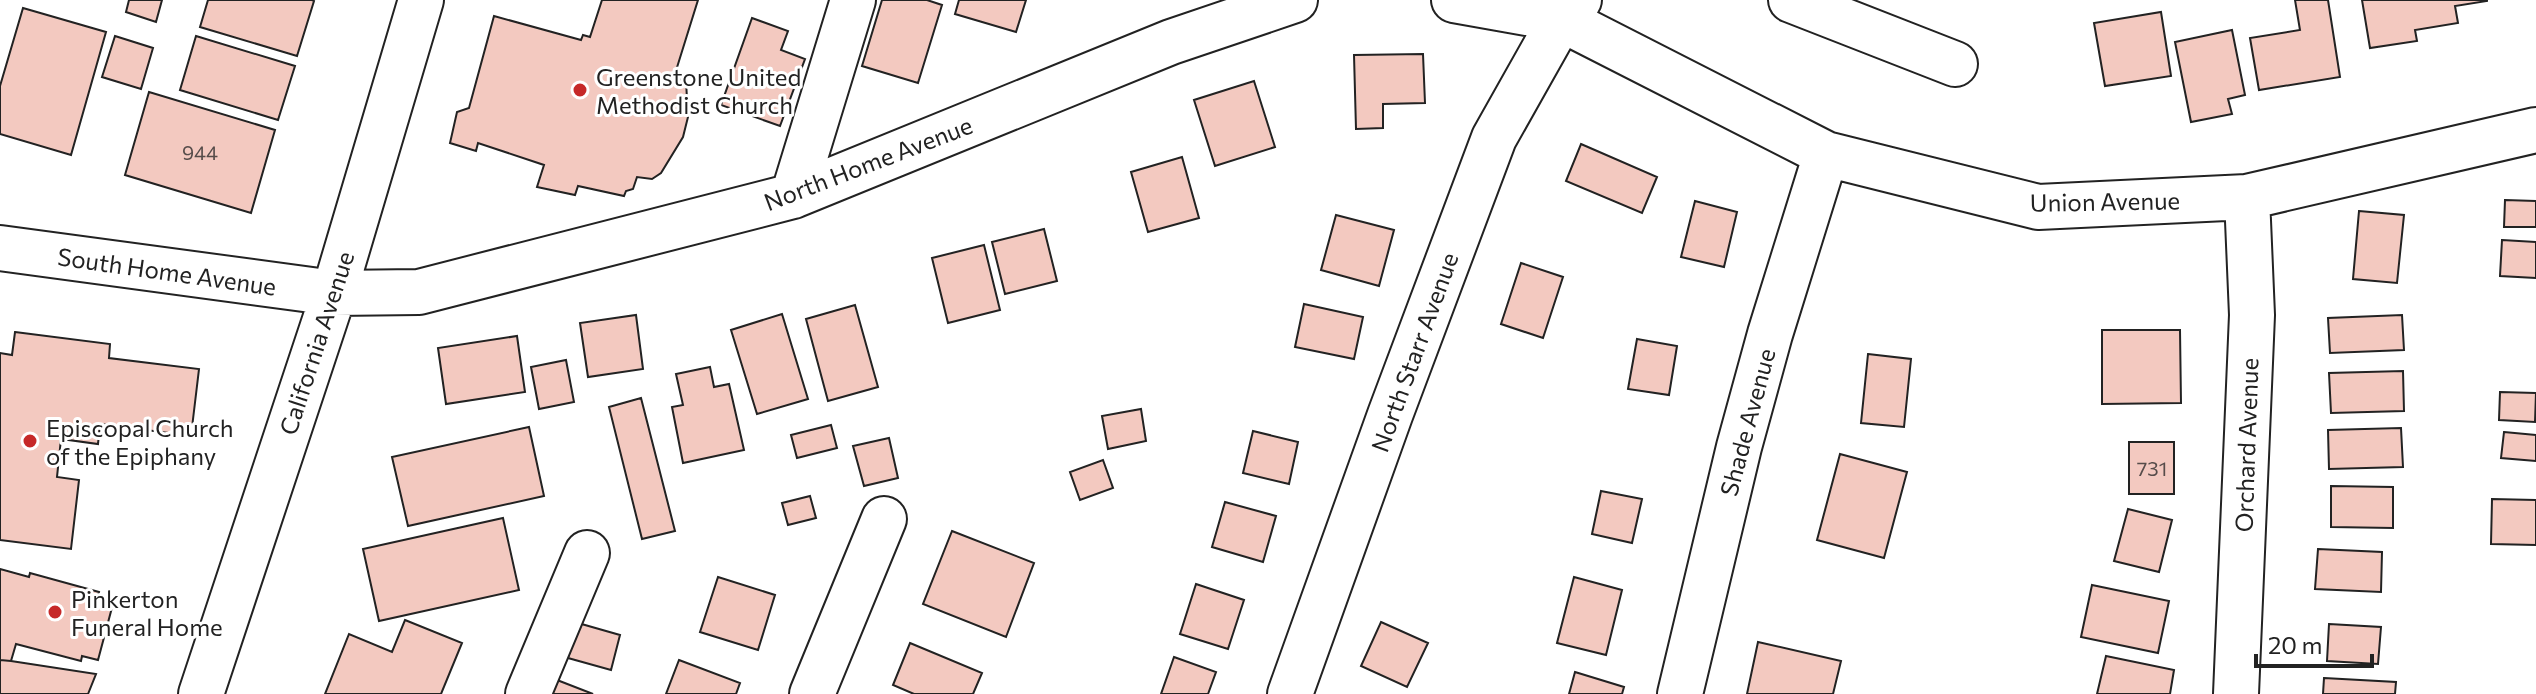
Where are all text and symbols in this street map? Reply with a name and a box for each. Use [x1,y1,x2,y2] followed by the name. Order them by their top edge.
[596,62,801,119] place label: Greenstone United Methodist Church
[571,81,589,99] marker: Greenstone United Methodist Church
[760,110,976,216] street label: North Home Avenue
[182,140,218,164] house number: 944
[2030,185,2180,217] street label: Union Avenue
[56,241,278,301] street label: South Home Avenue
[273,248,359,438] street label: California Avenue
[1364,248,1464,456] street label: North Starr Avenue
[1713,345,1781,499] street label: Shade Avenue
[2228,357,2264,533] street label: Orchard Avenue
[46,413,234,470] place label: Episcopal Church of the Epiphany
[21,432,39,450] marker: Episcopal Church of the Epiphany
[2137,456,2167,480] house number: 731
[71,584,223,641] place label: Pinkerton Funeral Home
[46,603,64,621] marker: Pinkerton Funeral Home
[2256,618,2372,668] scale bar
[2268,630,2322,659] text: 20 m

